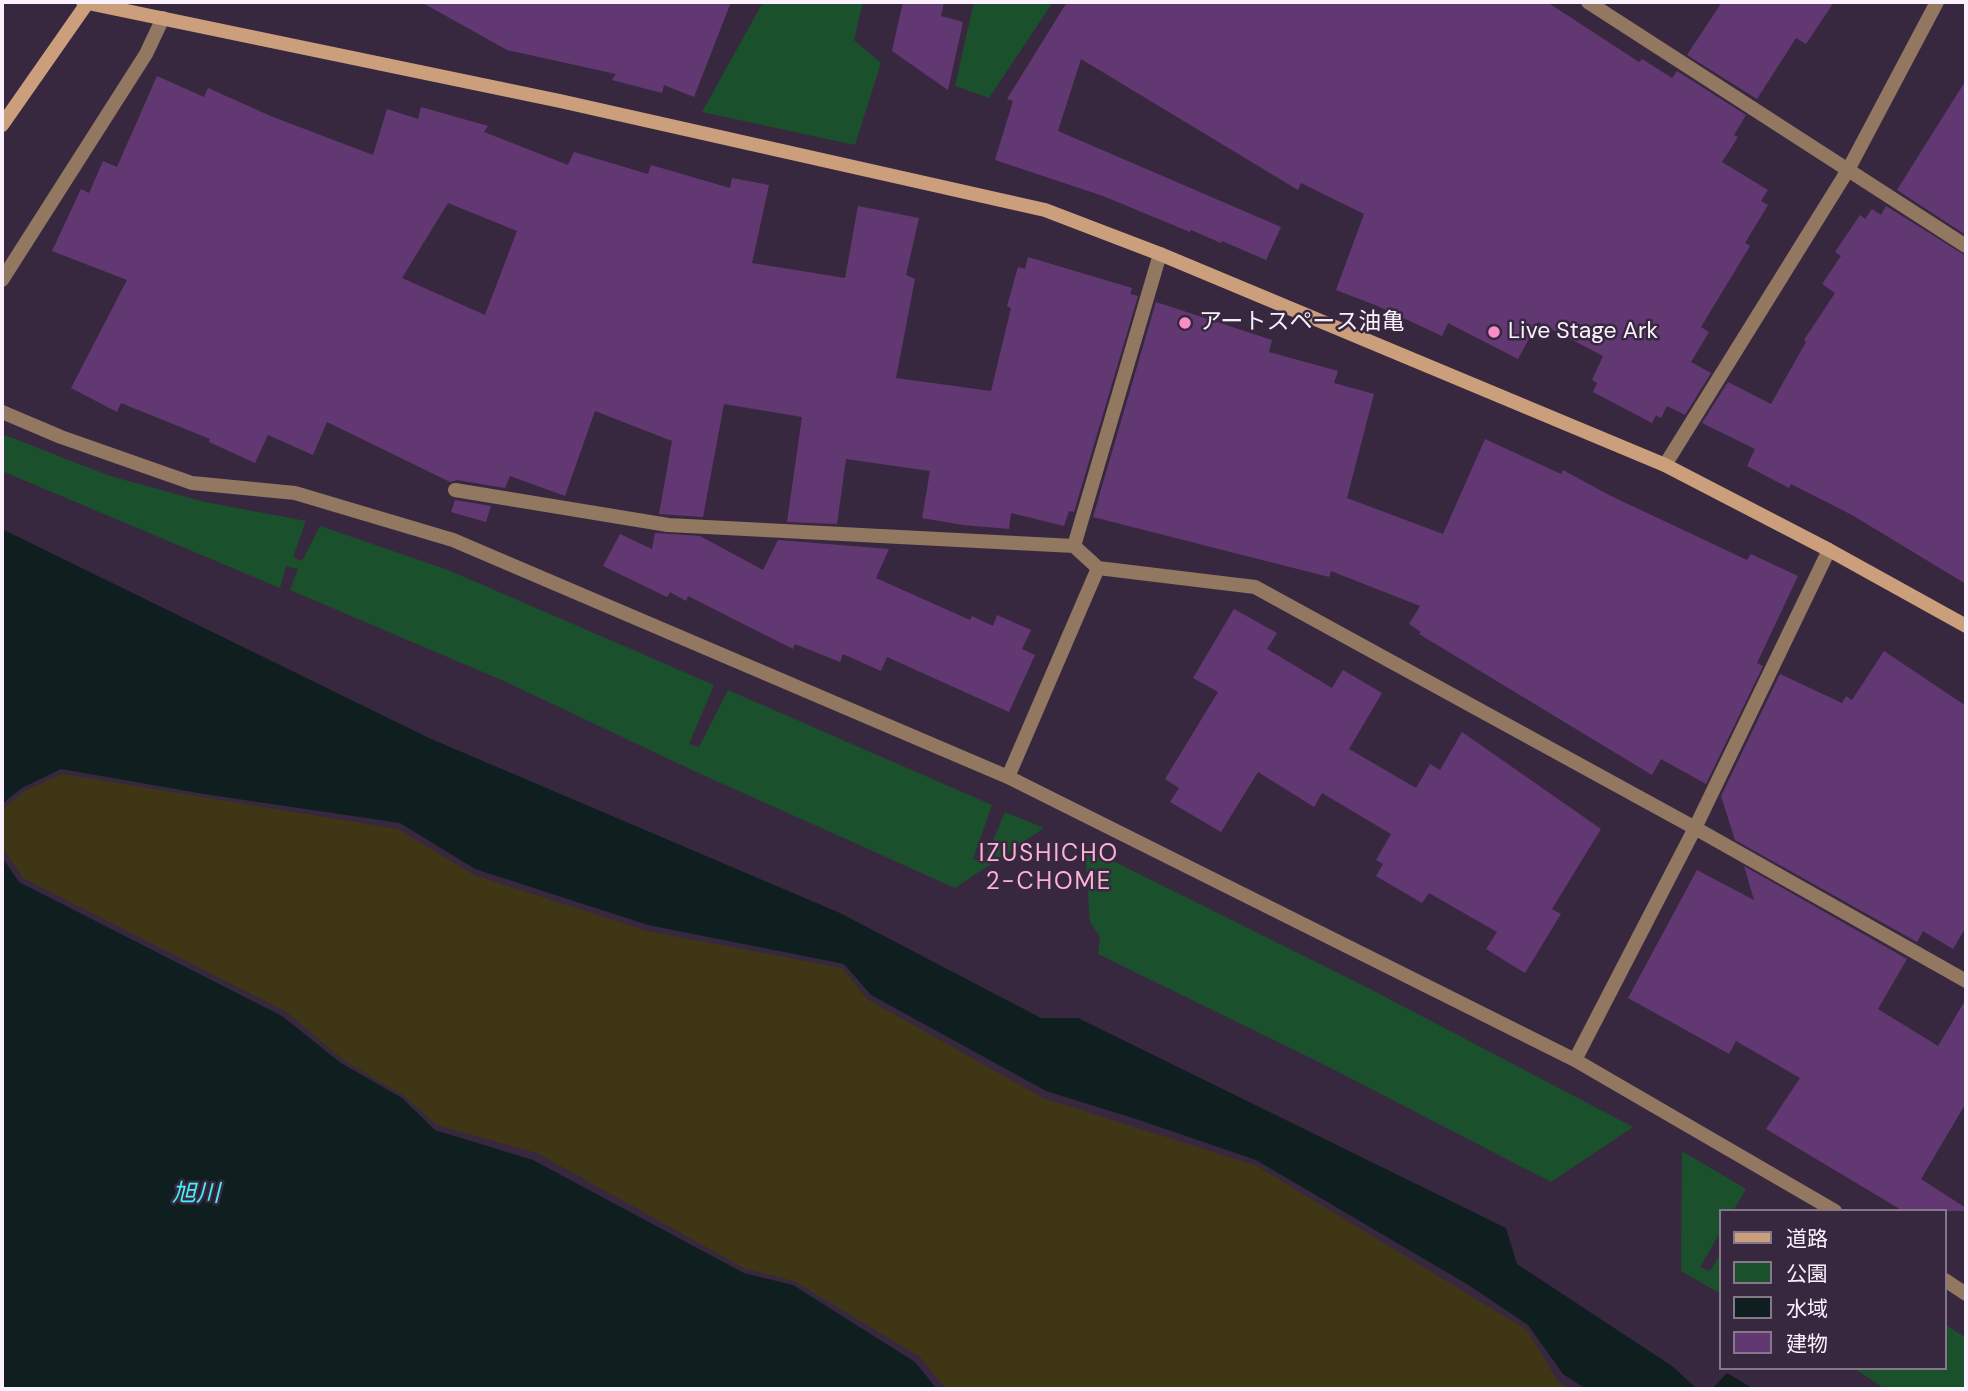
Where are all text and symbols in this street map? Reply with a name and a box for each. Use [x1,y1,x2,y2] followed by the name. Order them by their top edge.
[1199,309,1405,337] place label: アートスペース油亀
[1177,315,1193,331] marker: アートスペース油亀
[1508,318,1658,346] place label: Live Stage Ark
[1486,324,1502,340] marker: Live Stage Ark
[980,841,1118,897] district label: IZUSHICHO 2-CHOME
[172,1181,220,1209] water label: 旭川
[1720,1209,1947,1370] legend
[1786,1225,1828,1253] text: 道路
[1786,1260,1828,1288] text: 公園
[1786,1295,1828,1323] text: 水域
[1786,1330,1828,1358] text: 建物

